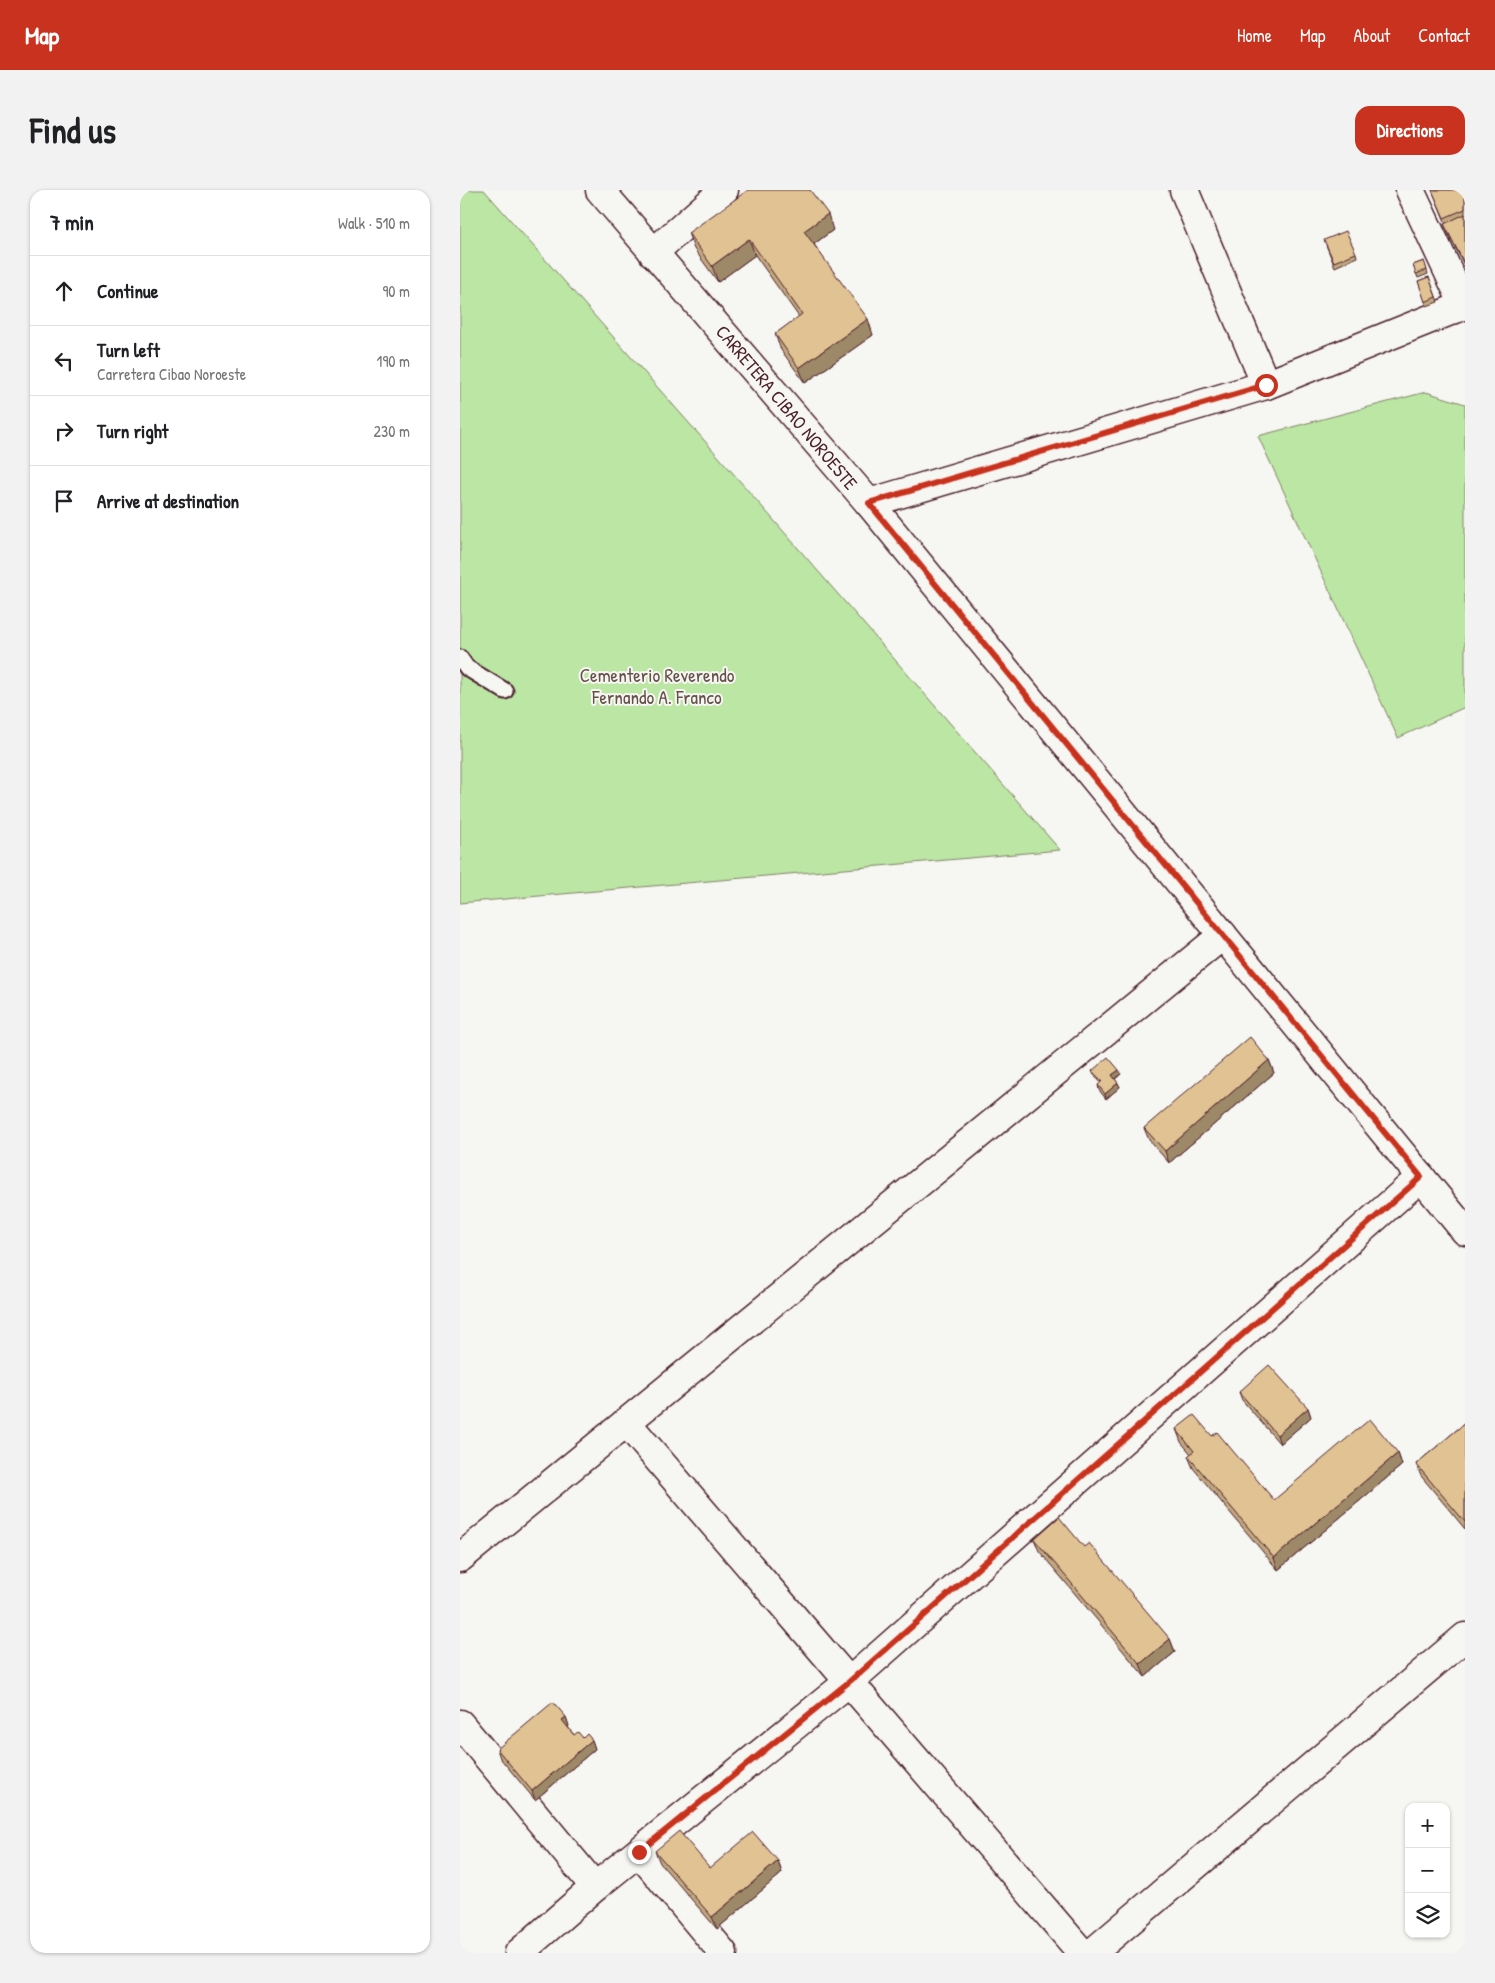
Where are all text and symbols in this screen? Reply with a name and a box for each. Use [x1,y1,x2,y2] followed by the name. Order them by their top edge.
[25,19,59,51] text: Map
[1237,23,1272,48] text: Home
[1300,23,1325,48] text: Map
[1353,23,1390,48] text: About
[1418,23,1470,48] text: Contact
[1355,106,1465,155] button: Directions
[30,107,116,154] text: Find us
[50,208,94,237] text: 7 min
[338,212,410,234] text: Walk · 510 m
[50,277,78,305] icon: ahead
[97,278,158,304] text: Continue
[382,280,410,302] text: 90 m
[710,319,864,495] street label: CARRETERA CIBAO NOROESTE
[97,337,160,363] text: Turn left
[50,347,78,375] icon: left
[377,350,410,372] text: 190 m
[97,363,246,385] text: Carretera Cibao Noroeste
[1255,374,1278,397] route start
[50,417,78,445] icon: right
[97,418,168,444] text: Turn right
[374,420,410,442] text: 230 m
[50,487,78,515] icon: arrive
[97,488,239,514] text: Arrive at destination
[580,662,735,710] park label: Cementerio Reverendo Fernando A. Franco
[1405,1803,1450,1938] map controls
[1405,1803,1450,1848] button: +
[628,1841,651,1864] route end
[1405,1848,1450,1893] button: −
[1405,1893,1450,1938] button: layers

